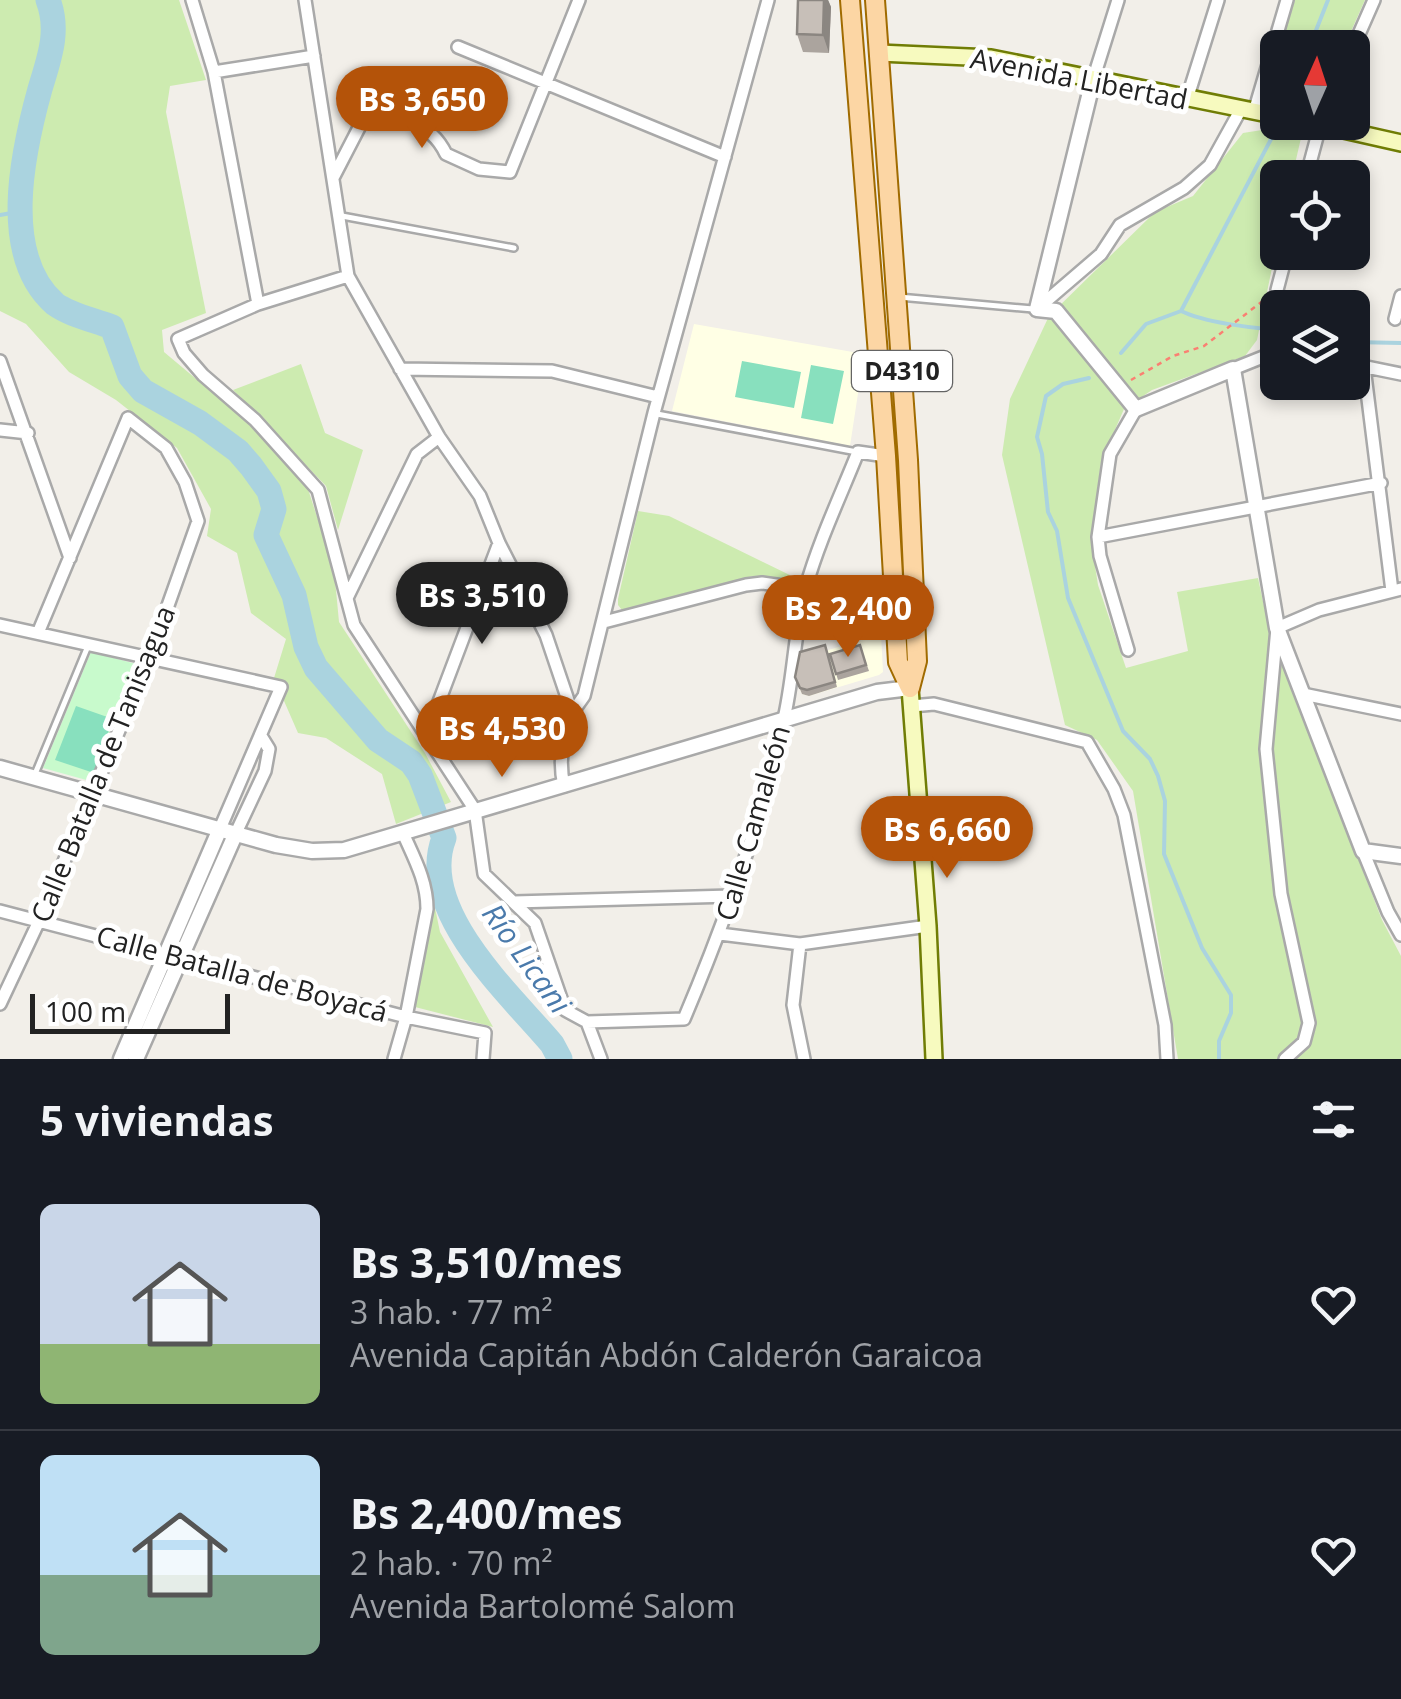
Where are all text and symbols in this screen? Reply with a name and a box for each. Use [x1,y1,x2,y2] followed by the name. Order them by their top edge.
[1260,30,1370,140] north arrow
[1260,30,1370,400] map controls
[967,38,1191,118] street label: Avenida Libertad
[319,66,525,151] pin: Bs 3,650
[358,77,486,120] text: Bs 3,650
[1260,160,1370,270] button: locate
[1260,290,1370,400] button: layers
[852,351,952,391] road number: D4310
[379,562,585,647] pin: Bs 3,510
[418,573,546,616] text: Bs 3,510
[745,575,951,660] pin: Bs 2,400
[784,586,912,629] text: Bs 2,400
[21,600,183,928] street label: Calle Batalla de Tanisagua
[399,695,605,780] pin: Bs 4,530
[438,706,566,749] text: Bs 4,530
[706,720,798,925] street label: Calle Camaleón
[844,796,1050,881] pin: Bs 6,660
[883,807,1011,850] text: Bs 6,660
[473,895,581,1022] water label: Río Licani
[92,916,392,1030] street label: Calle Batalla de Boyacá
[30,989,230,1034] scale bar
[45,992,126,1030] text: 100 m
[40,1091,274,1148] text: 5 viviendas
[1306,1092,1361,1147] icon: filters
[350,1233,622,1290] text: Bs 3,510/mes
[120,1244,240,1364] icon: home
[1306,1277,1361,1332] icon: heart
[350,1290,553,1333] text: 3 hab. · 77 m²
[350,1333,983,1376] text: Avenida Capitán Abdón Calderón Garaicoa
[350,1484,622,1541] text: Bs 2,400/mes
[120,1495,240,1615] icon: home
[1306,1528,1361,1583] icon: heart
[350,1541,553,1584] text: 2 hab. · 70 m²
[350,1584,735,1627] text: Avenida Bartolomé Salom

